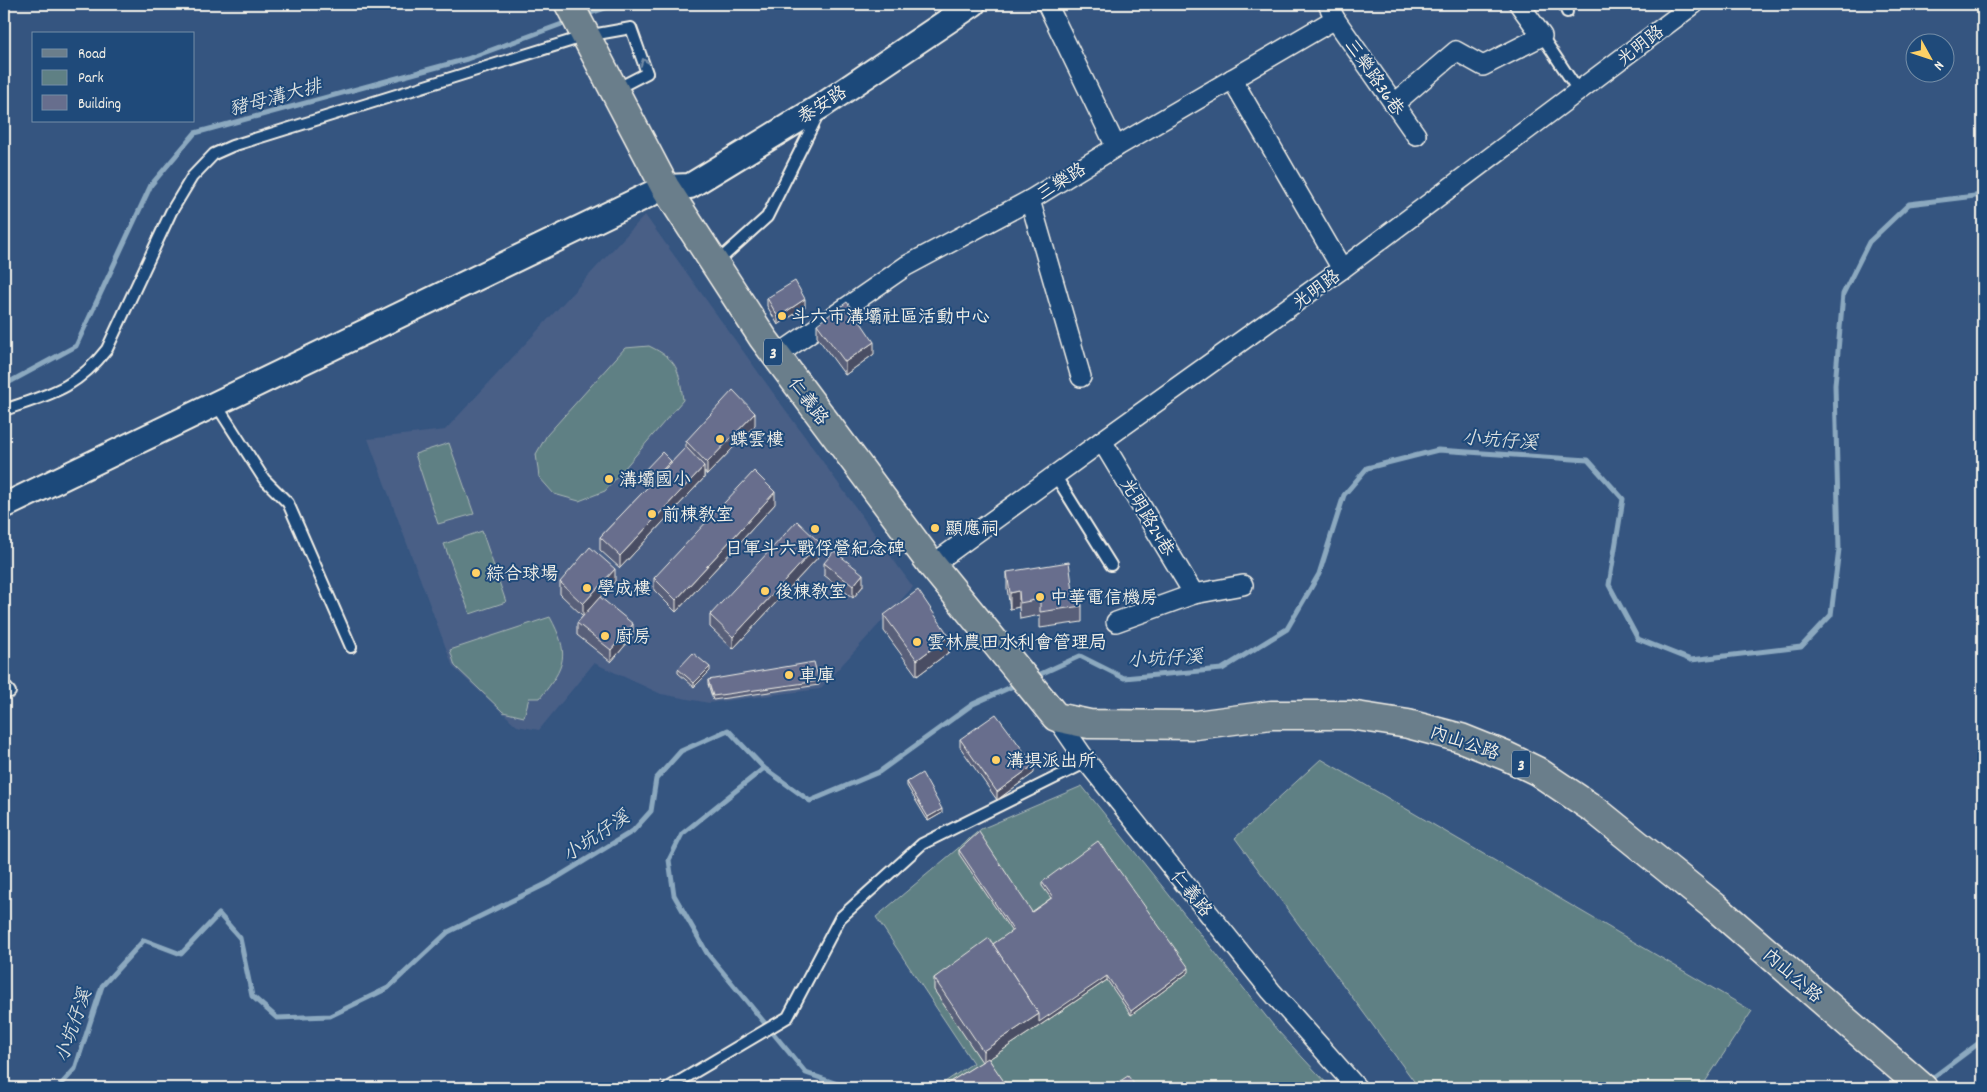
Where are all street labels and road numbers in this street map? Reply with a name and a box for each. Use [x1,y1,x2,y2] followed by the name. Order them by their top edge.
[1613,20,1671,73] street label: 光明路
[1337,35,1409,122] street label: 三樂路36巷
[794,81,853,131] street label: 泰安路
[1033,158,1092,208] street label: 三樂路
[1288,265,1347,317] street label: 光明路
[764,338,782,366] road number: 3
[781,373,833,432] street label: 仁義路
[1113,474,1179,562] street label: 光明路24巷
[1426,721,1502,768] street label: 內山公路
[1512,751,1530,778] road number: 3
[1163,866,1217,923] street label: 仁義路
[1756,944,1827,1010] street label: 內山公路

